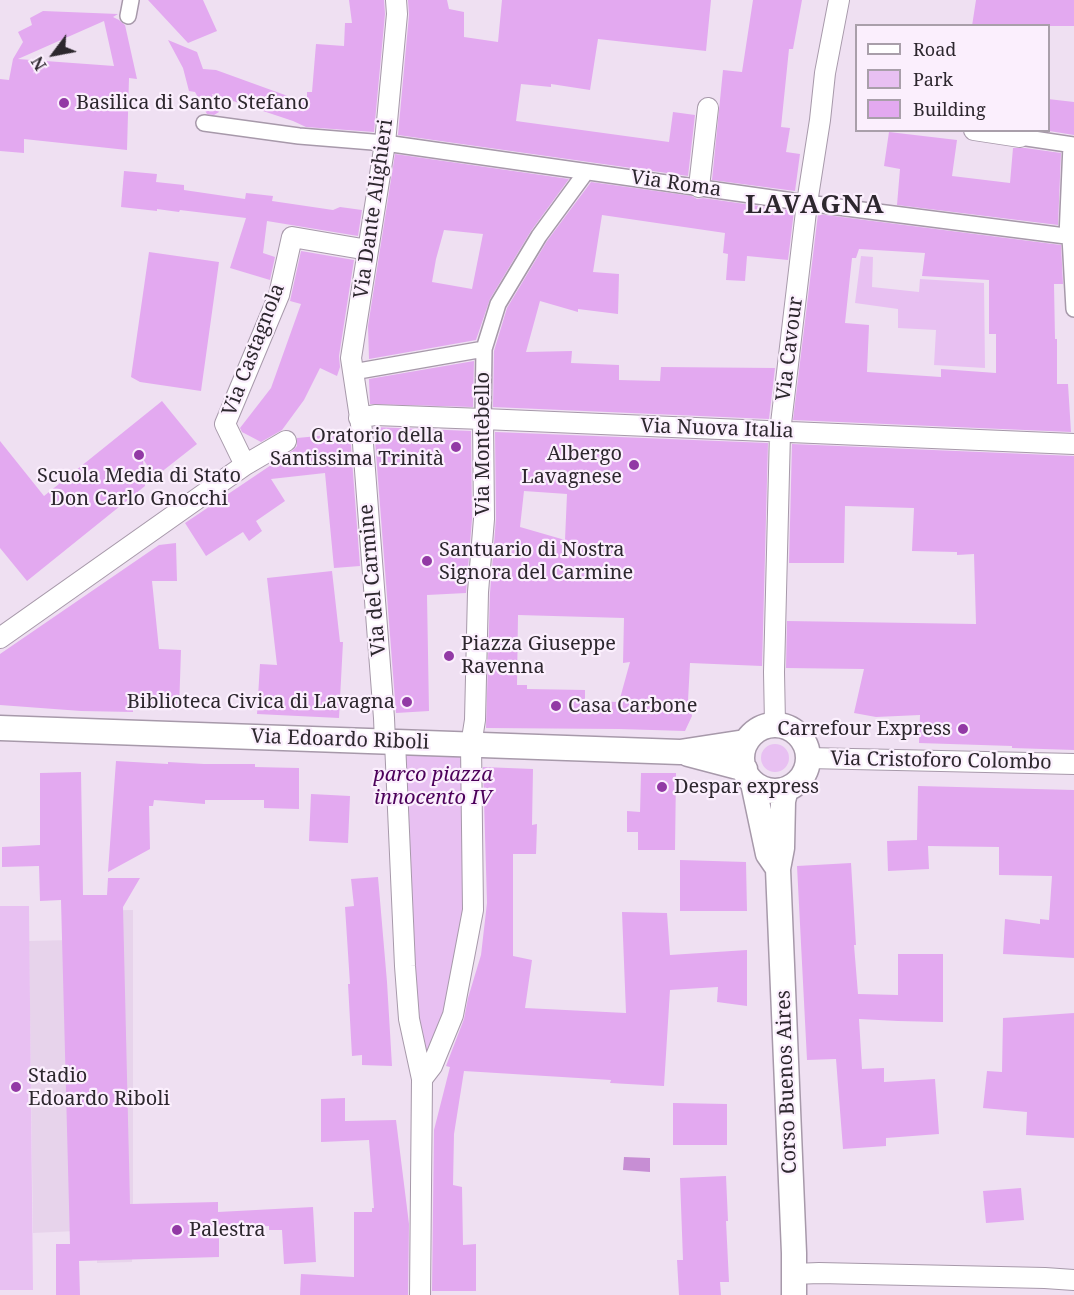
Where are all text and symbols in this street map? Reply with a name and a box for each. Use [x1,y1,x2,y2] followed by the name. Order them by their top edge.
[24,24,84,84] north arrow
[855,24,1050,132] legend
[913,37,956,61] text: Road
[26,52,51,75] text: N
[913,67,953,91] text: Park
[76,91,309,115] place label: Basilica di Santo Stefano
[57,96,71,110] marker: Basilica di Santo Stefano
[913,97,986,121] text: Building
[350,118,398,300] street label: Via Dante Alighieri
[629,166,723,202] street label: Via Roma
[745,190,885,222] district label: LAVAGNA
[218,280,290,420] street label: Via Castagnola
[772,295,808,403] street label: Via Cavour
[471,372,495,516] street label: Via Montebello
[640,414,794,444] street label: Via Nuova Italia
[270,424,444,471] place label: Oratorio della Santissima Trinità
[449,440,463,454] marker: Oratorio della Santissima Trinità
[521,442,622,489] place label: Albergo Lavagnese
[132,448,146,462] marker: Scuola Media di Stato Don Carlo Gnocchi
[627,458,641,472] marker: Albergo Lavagnese
[37,464,241,511] place label: Scuola Media di Stato Don Carlo Gnocchi
[354,503,392,657] street label: Via del Carmine
[439,538,633,585] place label: Santuario di Nostra Signora del Carmine
[420,554,434,568] marker: Santuario di Nostra Signora del Carmine
[461,632,616,679] place label: Piazza Giuseppe Ravenna
[442,649,456,663] marker: Piazza Giuseppe Ravenna
[127,690,395,714] place label: Biblioteca Civica di Lavagna
[568,694,697,718] place label: Casa Carbone
[400,695,414,709] marker: Biblioteca Civica di Lavagna
[549,699,563,713] marker: Casa Carbone
[777,717,951,741] place label: Carrefour Express
[956,722,970,736] marker: Carrefour Express
[250,725,430,755] street label: Via Edoardo Riboli
[830,747,1052,775] street label: Via Cristoforo Colombo
[373,763,493,810] park label: parco piazza innocento IV
[674,775,819,799] place label: Despar express
[655,780,669,794] marker: Despar express
[772,990,802,1174] street label: Corso Buenos Aires
[28,1064,170,1111] place label: Stadio Edoardo Riboli
[9,1080,23,1094] marker: Stadio Edoardo Riboli
[189,1218,266,1242] place label: Palestra
[170,1223,184,1237] marker: Palestra

